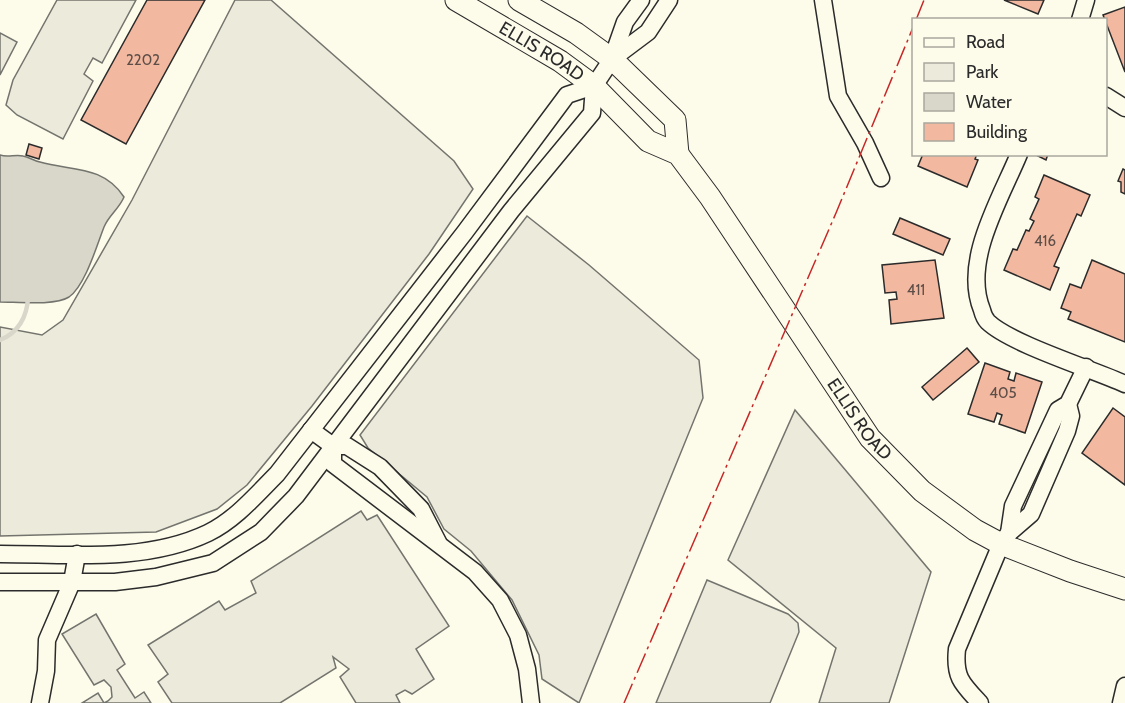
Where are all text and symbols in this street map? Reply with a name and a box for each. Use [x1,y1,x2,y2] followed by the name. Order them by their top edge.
[495,17,589,86] street label: ELLIS ROAD
[912,18,1107,156] legend
[966,31,1005,53] text: Road
[126,51,160,69] house number: 2202
[966,61,999,83] text: Park
[966,91,1012,113] text: Water
[966,121,1028,143] text: Building
[1034,232,1056,250] house number: 416
[907,281,925,299] house number: 411
[822,374,896,465] street label: ELLIS ROAD
[989,384,1017,402] house number: 405

